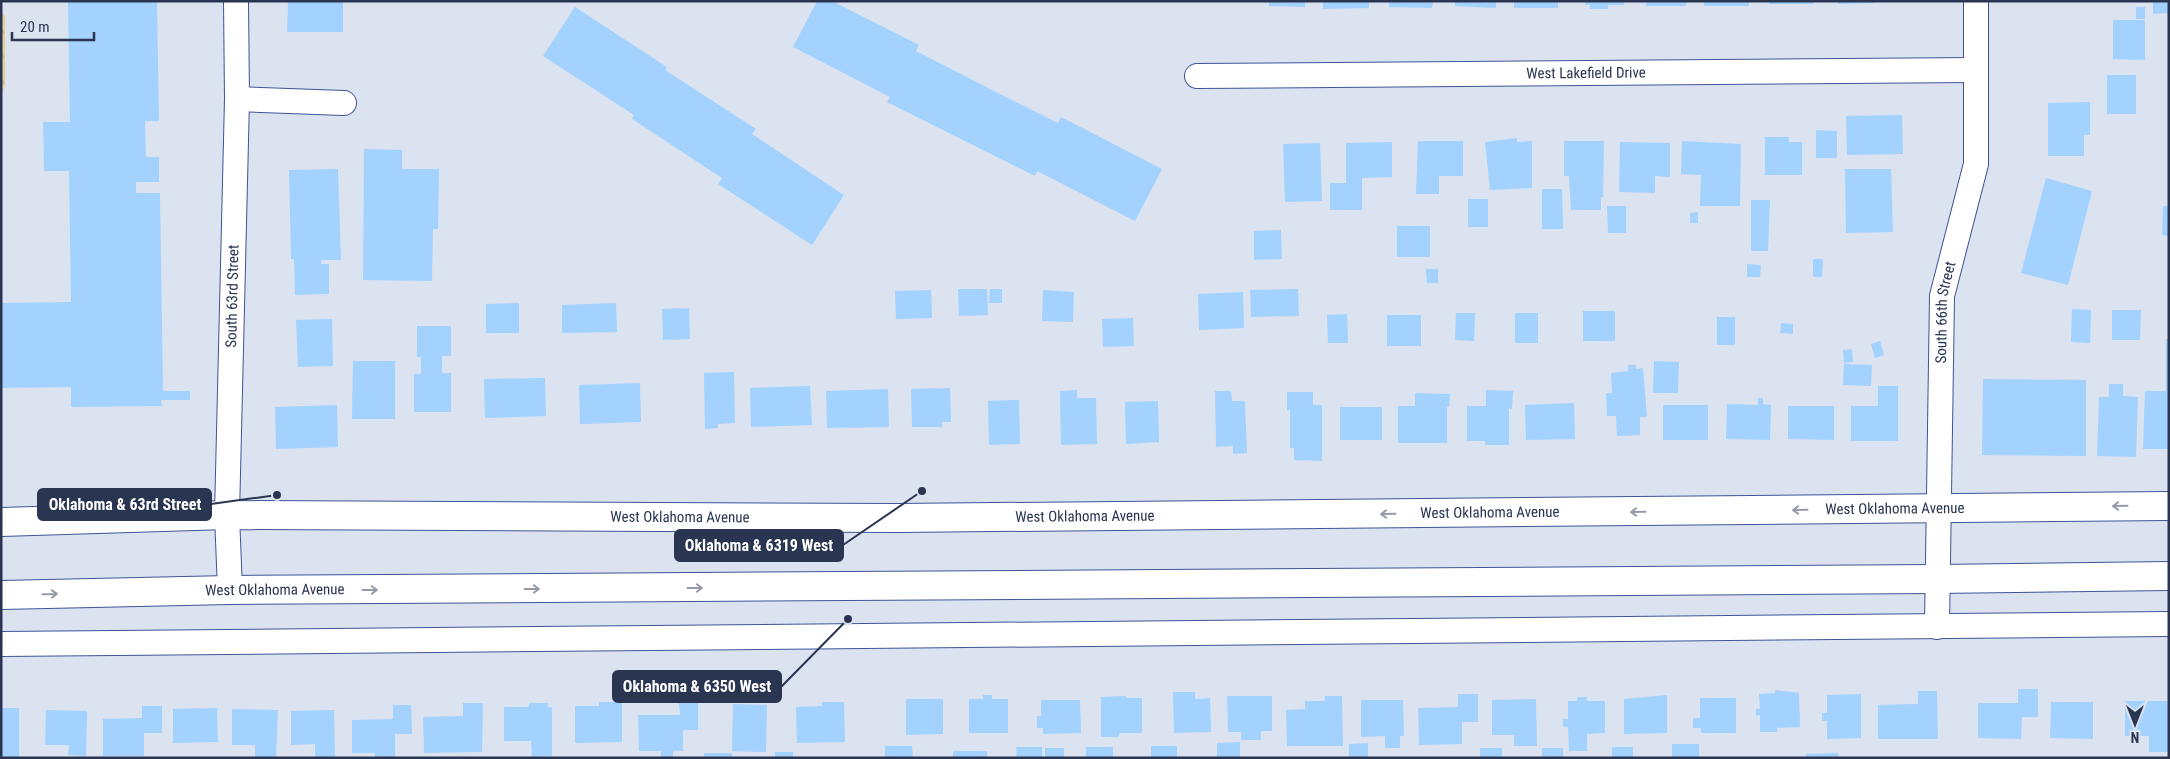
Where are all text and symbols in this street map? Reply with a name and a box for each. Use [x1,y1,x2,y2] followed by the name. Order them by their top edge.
[12,10,95,42] scale bar
[20,18,50,36] text: 20 m
[1526,64,1646,82] street label: West Lakefield Drive
[222,244,242,348] street label: South 63rd Street
[1932,259,1960,364] street label: South 66th Street
[38,489,211,520] callout: Oklahoma & 63rd Street
[49,495,201,514] text: Oklahoma & 63rd Street
[1825,499,1965,518] street label: West Oklahoma Avenue
[2112,502,2128,511] one-way arrow
[1420,503,1560,522] street label: West Oklahoma Avenue
[1792,505,1808,515] one-way arrow
[1015,507,1155,526] street label: West Oklahoma Avenue
[1630,507,1646,517] one-way arrow
[610,508,750,526] street label: West Oklahoma Avenue
[1380,509,1396,519] one-way arrow
[675,530,843,561] callout: Oklahoma & 6319 West
[685,536,833,555] text: Oklahoma & 6319 West
[205,580,345,600] street label: West Oklahoma Avenue
[686,583,703,593] one-way arrow
[524,584,540,594] one-way arrow
[362,585,378,595] one-way arrow
[42,589,58,598] one-way arrow
[613,671,781,702] callout: Oklahoma & 6350 West
[623,677,771,696] text: Oklahoma & 6350 West
[2110,699,2160,749] north arrow
[2131,729,2139,745] text: N

